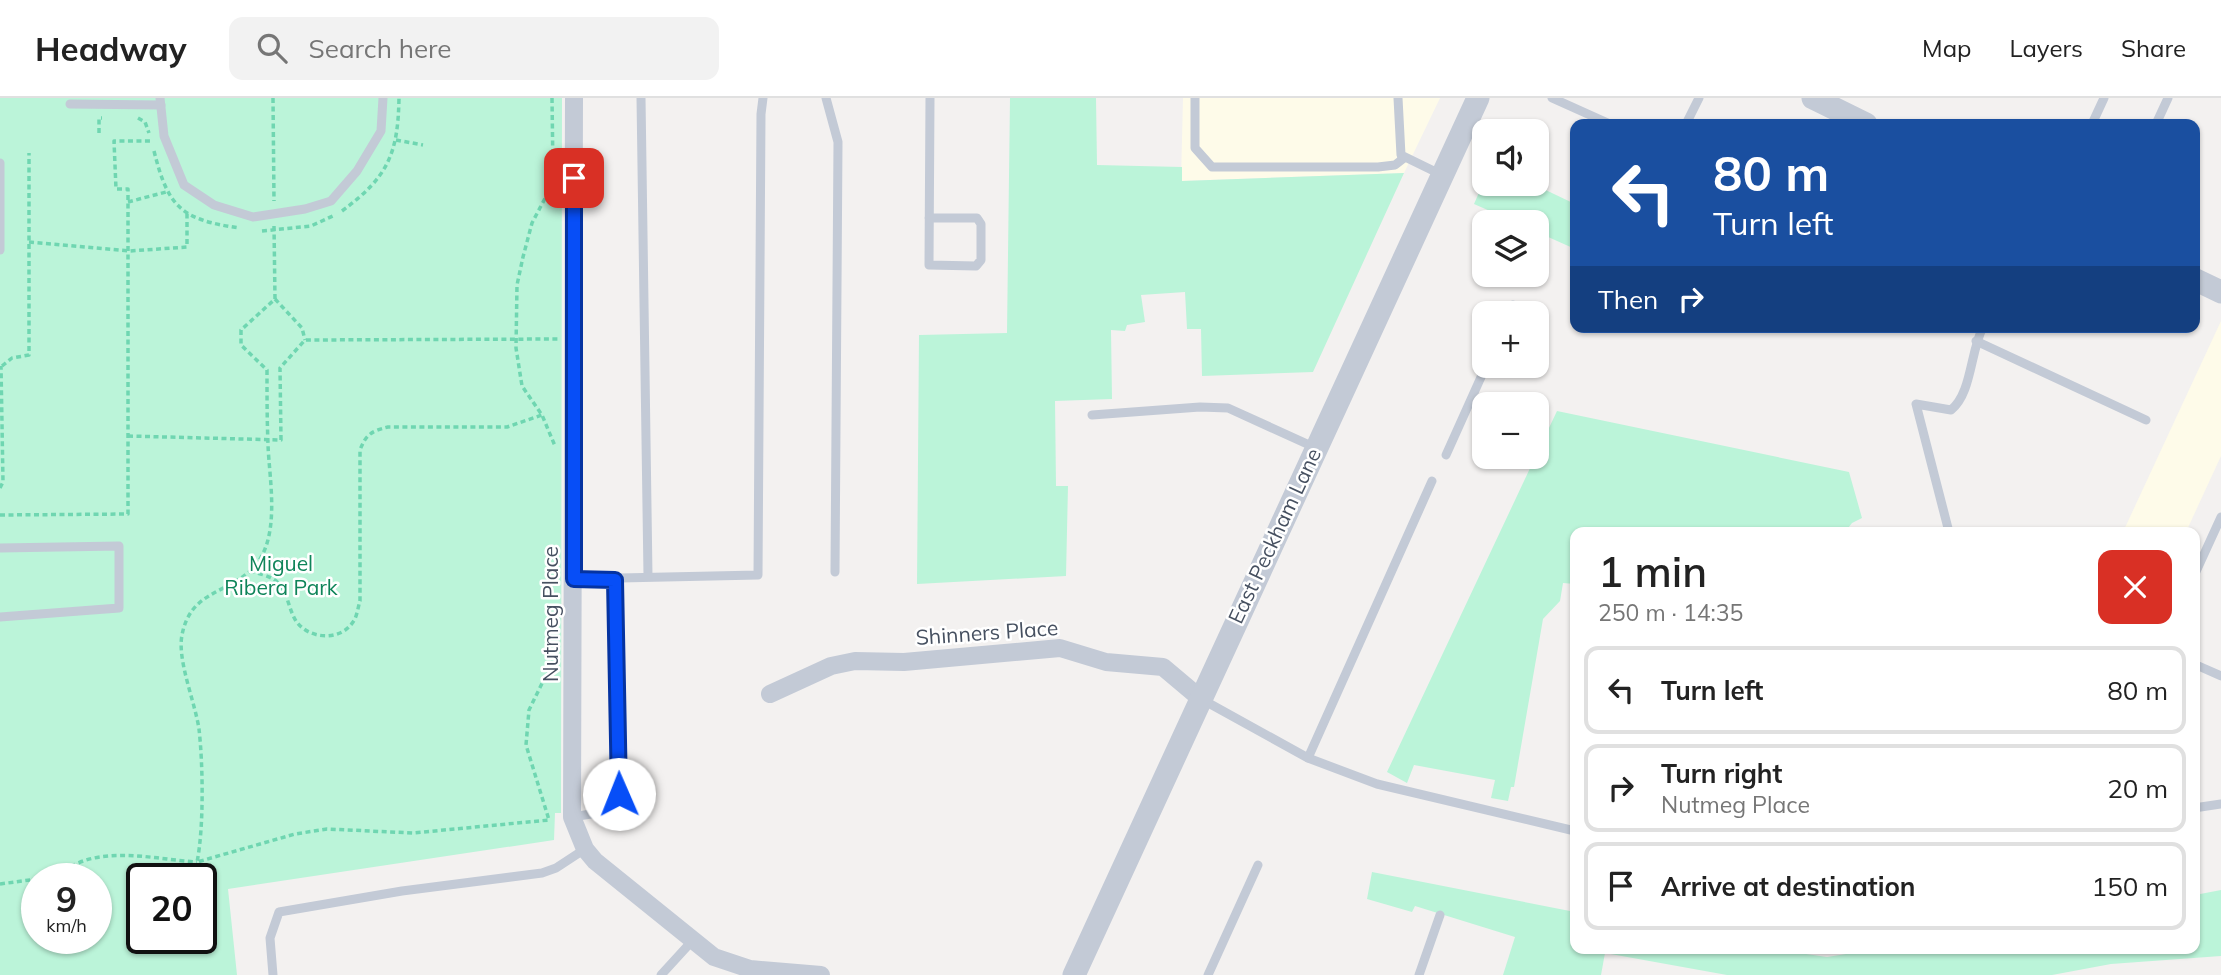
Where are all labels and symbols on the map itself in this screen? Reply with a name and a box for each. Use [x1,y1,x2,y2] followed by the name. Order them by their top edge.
[544,148,604,208] pin
[1222,444,1326,627] street label: East Peckham Lane
[537,546,563,682] street label: Nutmeg Place
[224,550,338,600] park label: Miguel Ribera Park
[915,614,1059,650] street label: Shinners Place
[582,757,656,831] position arrow
[126,863,217,954] speed limit sign: 20

